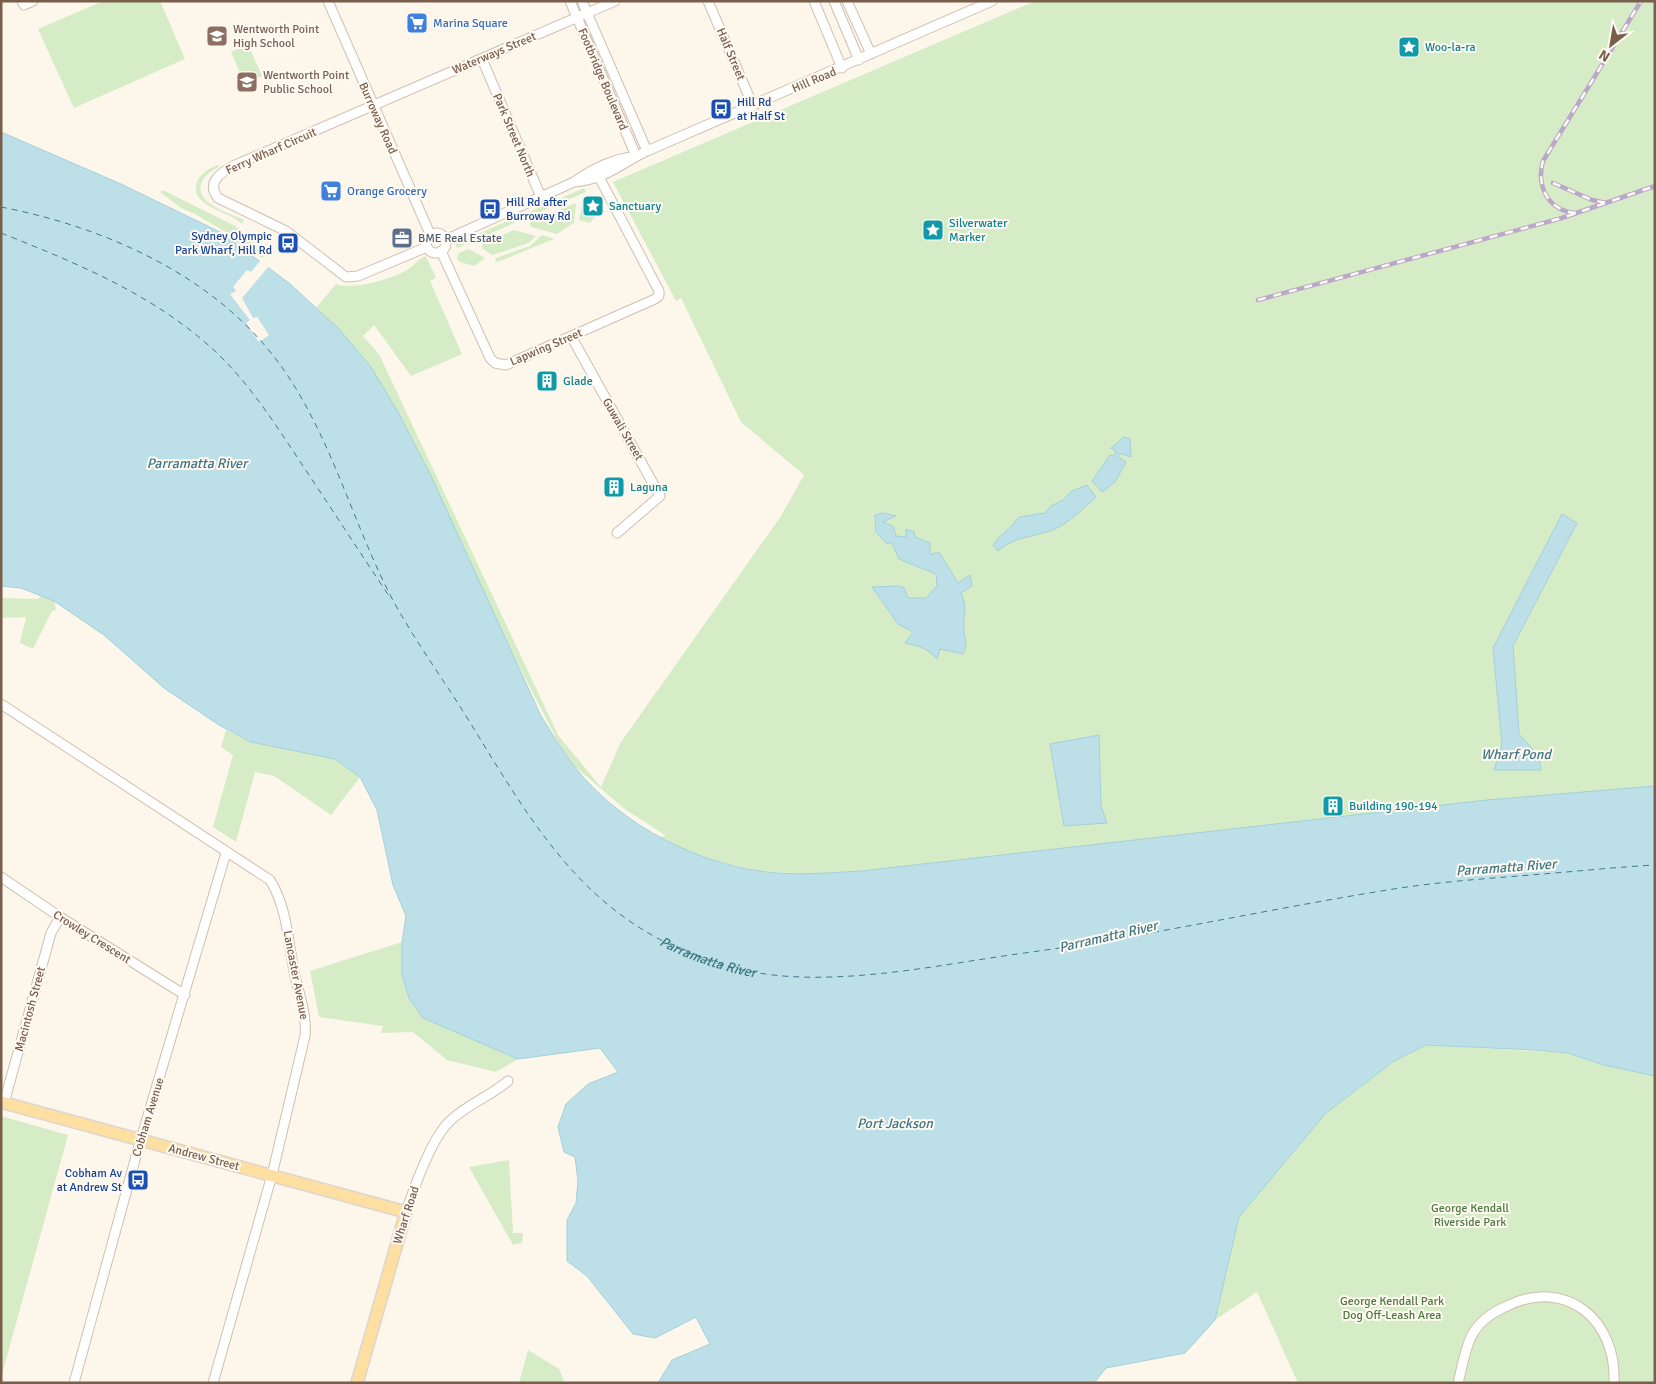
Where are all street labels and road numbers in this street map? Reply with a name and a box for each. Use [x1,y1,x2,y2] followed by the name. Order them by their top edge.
[574,26,631,133] street label: Footbridge Boulevard
[713,26,748,83] street label: Half Street
[450,29,538,78] street label: Waterways Street
[790,64,839,96] street label: Hill Road
[355,80,400,156] street label: Burroway Road
[489,91,538,179] street label: Park Street North
[223,125,319,178] street label: Ferry Wharf Circuit
[508,325,585,369] street label: Lapwing Street
[599,395,646,463] street label: Guwali Street
[50,908,133,967] street label: Crowley Crescent
[280,929,312,1021] street label: Lancaster Avenue
[12,965,49,1053] street label: Macintosh Street
[129,1076,168,1159] street label: Cobham Avenue
[167,1141,241,1174] street label: Andrew Street
[390,1184,423,1246] street label: Wharf Road

